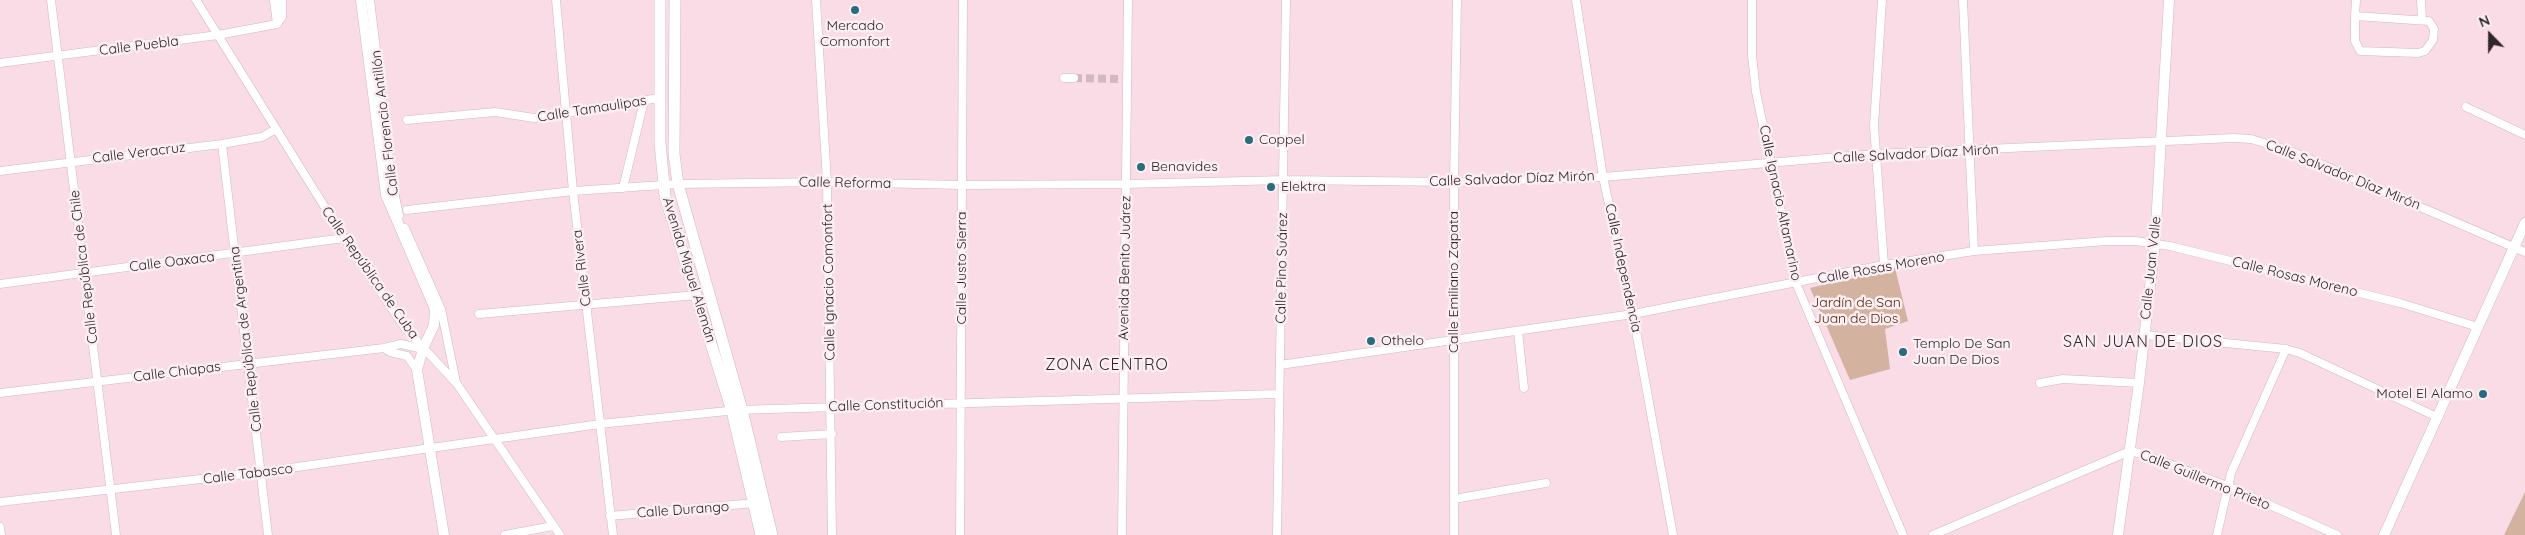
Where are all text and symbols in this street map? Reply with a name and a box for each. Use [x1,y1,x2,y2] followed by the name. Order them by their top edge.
[849,4,861,16] marker: Mercado Comonfort
[2465,10,2515,60] north arrow
[2476,11,2493,31] text: N
[820,18,890,50] place label: Mercado Comonfort
[98,33,180,59] street label: Calle Puebla
[368,49,402,197] street label: Calle Florencio Antillón
[536,92,648,126] street label: Calle Tamaulipas
[1755,124,1805,282] street label: Calle Ignacio Altamarino
[1259,132,1305,148] place label: Coppel
[1243,134,1255,146] marker: Coppel
[2263,136,2423,214] street label: Calle Salvador Díaz Mirón
[92,139,186,167] street label: Calle Veracruz
[1833,141,1999,167] street label: Calle Salvador Díaz Mirón
[1151,159,1218,175] place label: Benavides
[1135,161,1147,173] marker: Benavides
[1429,168,1595,190] street label: Calle Salvador Díaz Mirón
[799,174,891,192] street label: Calle Reforma
[1281,179,1326,195] place label: Elektra
[1265,181,1277,193] marker: Elektra
[66,189,102,345] street label: Calle República de Chile
[659,195,719,345] street label: Avenida Miguel Alemán
[1115,195,1135,341] street label: Avenida Benito Juárez
[1601,202,1645,334] street label: Calle Independencia
[819,203,839,361] street label: Calle Ignacio Comonfort
[318,204,422,342] street label: Calle República de Cuba
[954,211,970,325] street label: Calle Justo Sierra
[1446,211,1462,353] street label: Calle Emiliano Zapata
[1273,212,1291,324] street label: Calle Pino Suárez
[2137,215,2165,321] street label: Calle Juan Valle
[569,229,595,307] street label: Calle Rivera
[226,245,266,433] street label: Calle República de Argentina
[128,248,216,276] street label: Calle Oaxaca
[1816,249,1946,287] street label: Calle Rosas Moreno
[2231,253,2359,301] street label: Calle Rosas Moreno
[1811,295,1901,328] park label: Jardín de San Juan de Dios
[2061,332,2225,352] district label: SAN JUAN DE DIOS
[1381,333,1424,349] place label: Othelo
[1365,335,1377,347] marker: Othelo
[1913,336,2011,368] place label: Templo De San Juan De Dios
[1897,346,1909,358] marker: Templo De San Juan De Dios
[1044,355,1170,375] district label: ZONA CENTRO
[132,358,222,386] street label: Calle Chiapas
[2376,386,2473,402] place label: Motel El Alamo
[2477,388,2489,400] marker: Motel El Alamo
[828,395,944,415] street label: Calle Constitución
[2138,446,2272,514] street label: Calle Guillermo Prieto
[202,460,294,488] street label: Calle Tabasco
[636,498,730,522] street label: Calle Durango

